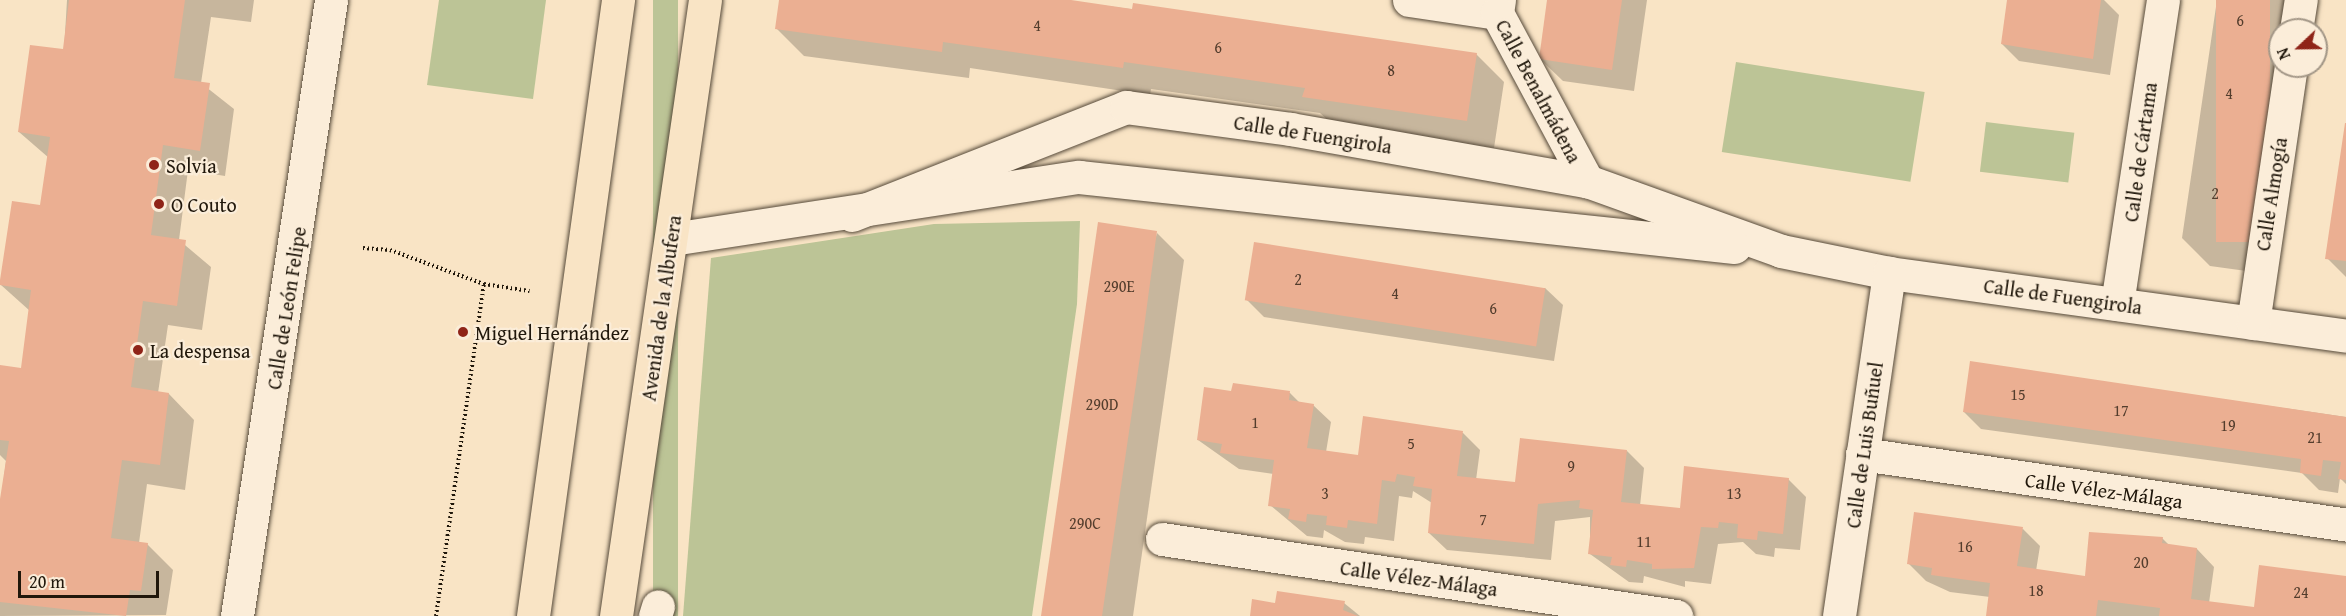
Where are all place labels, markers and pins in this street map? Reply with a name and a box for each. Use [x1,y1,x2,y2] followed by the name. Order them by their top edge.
[166,153,217,177] place label: Solvia
[147,158,161,172] marker: Solvia
[171,192,237,216] place label: O Couto
[152,197,166,211] marker: O Couto
[475,320,629,344] place label: Miguel Hernández
[456,325,470,339] marker: Miguel Hernández
[150,338,250,362] place label: La despensa
[131,343,145,357] marker: La despensa

